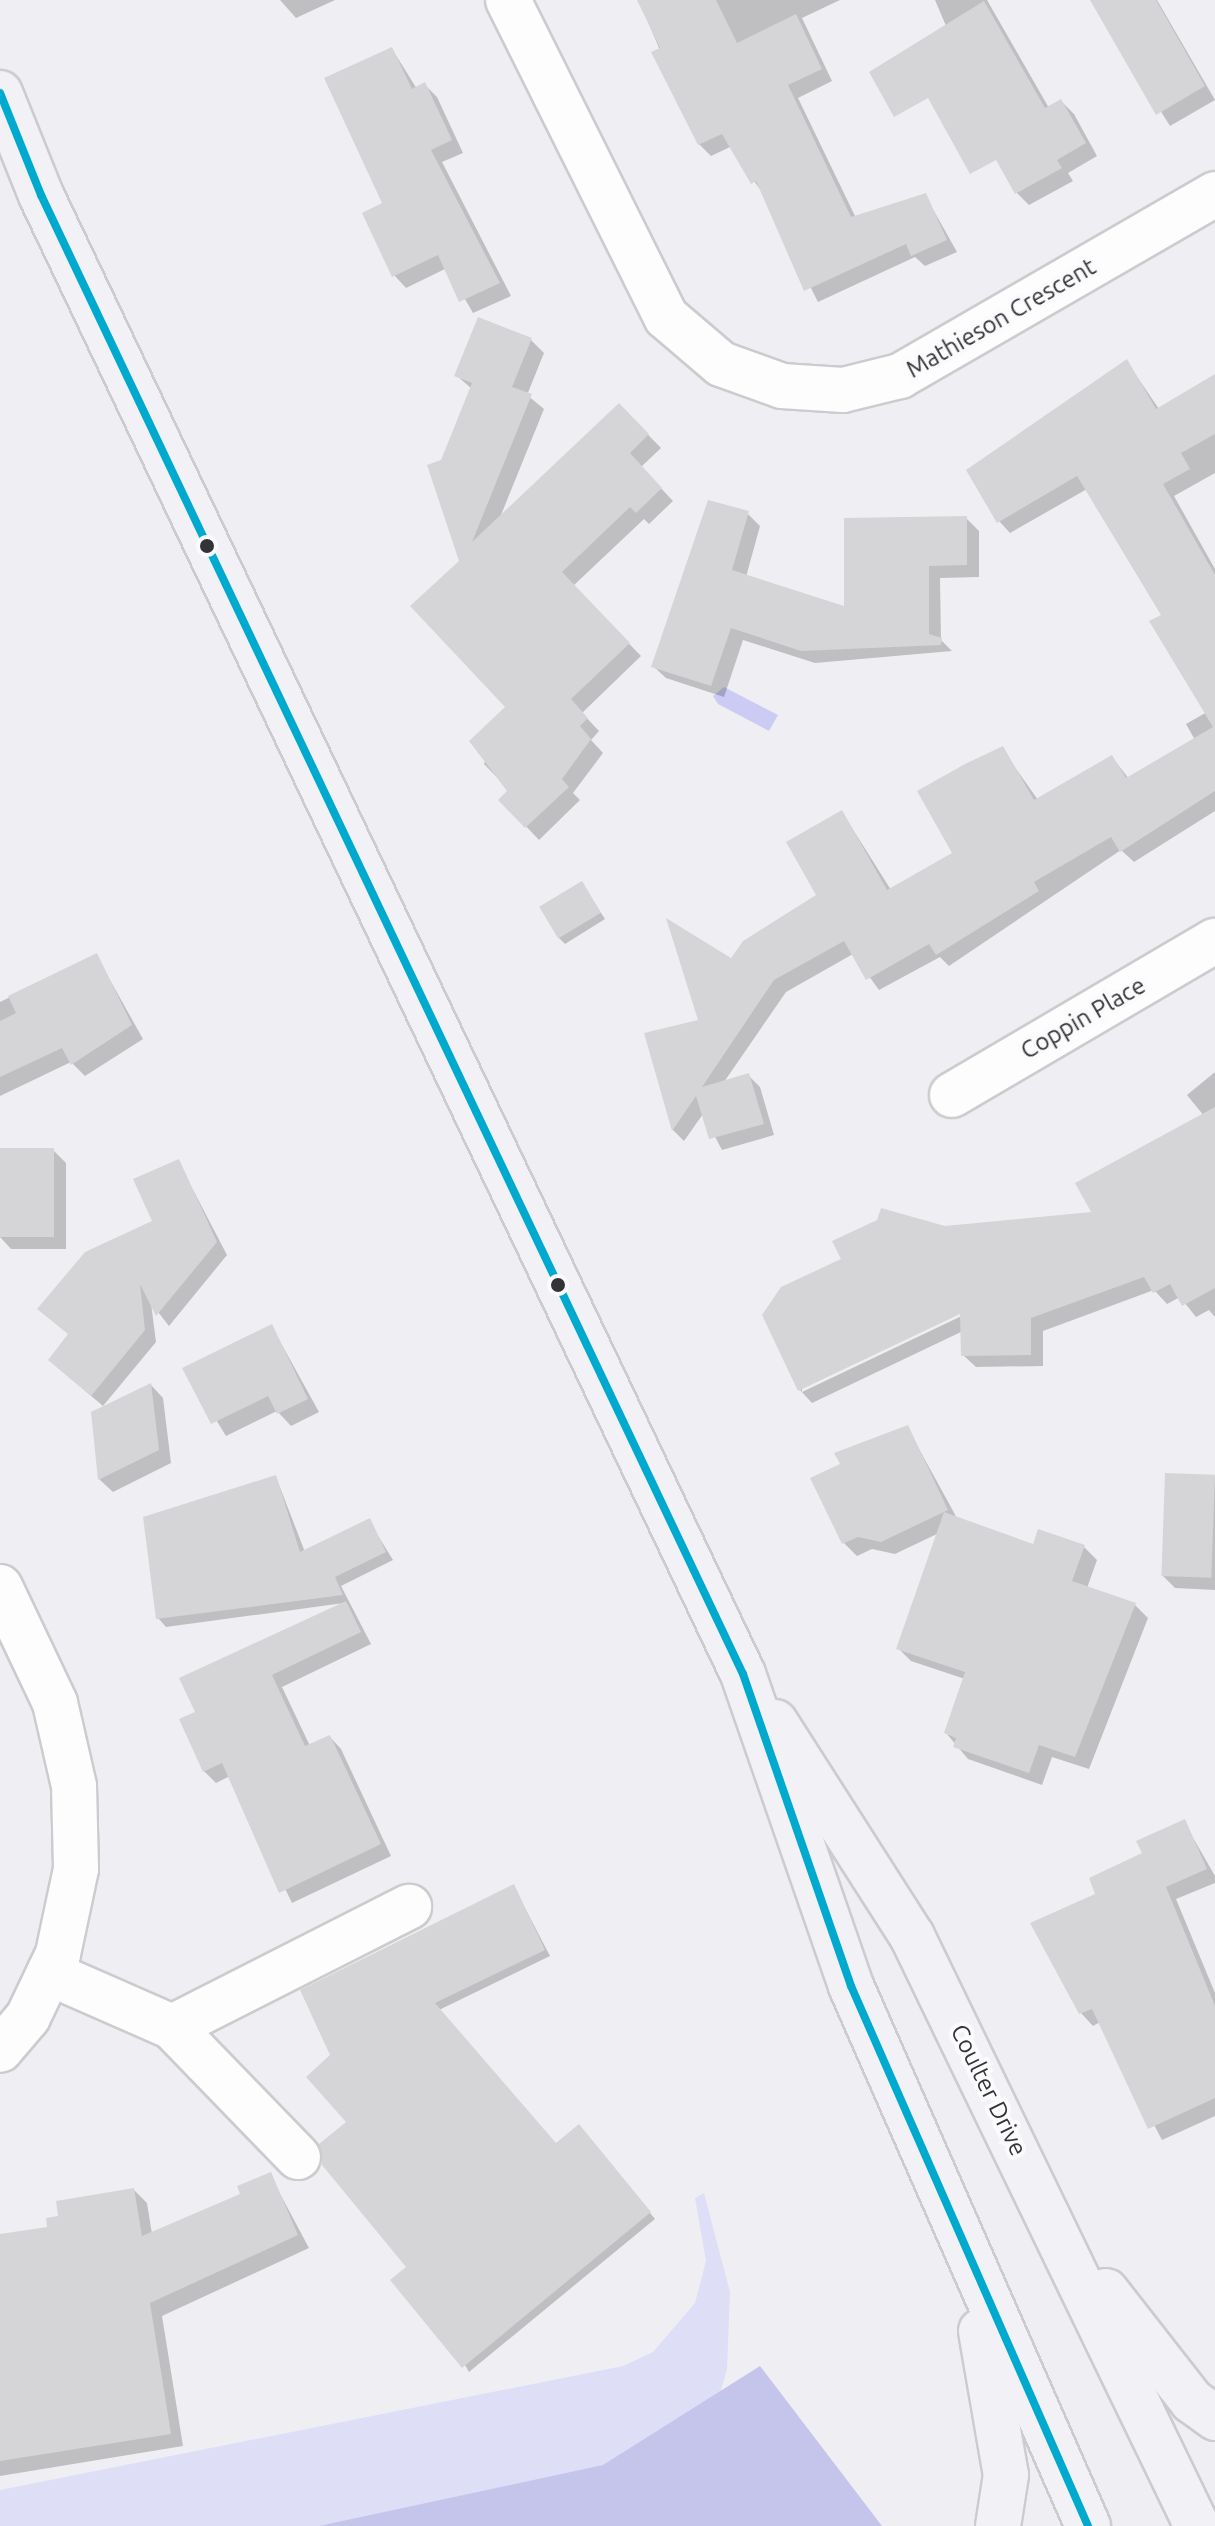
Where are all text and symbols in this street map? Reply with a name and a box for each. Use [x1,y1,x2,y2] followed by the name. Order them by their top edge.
[901,252,1101,384] street label: Mathieson Crescent
[199,538,215,554] unlabelled marker
[1016,971,1150,1065] street label: Coppin Place
[550,1277,566,1293] unlabelled marker
[945,2020,1033,2160] street label: Coulter Drive

